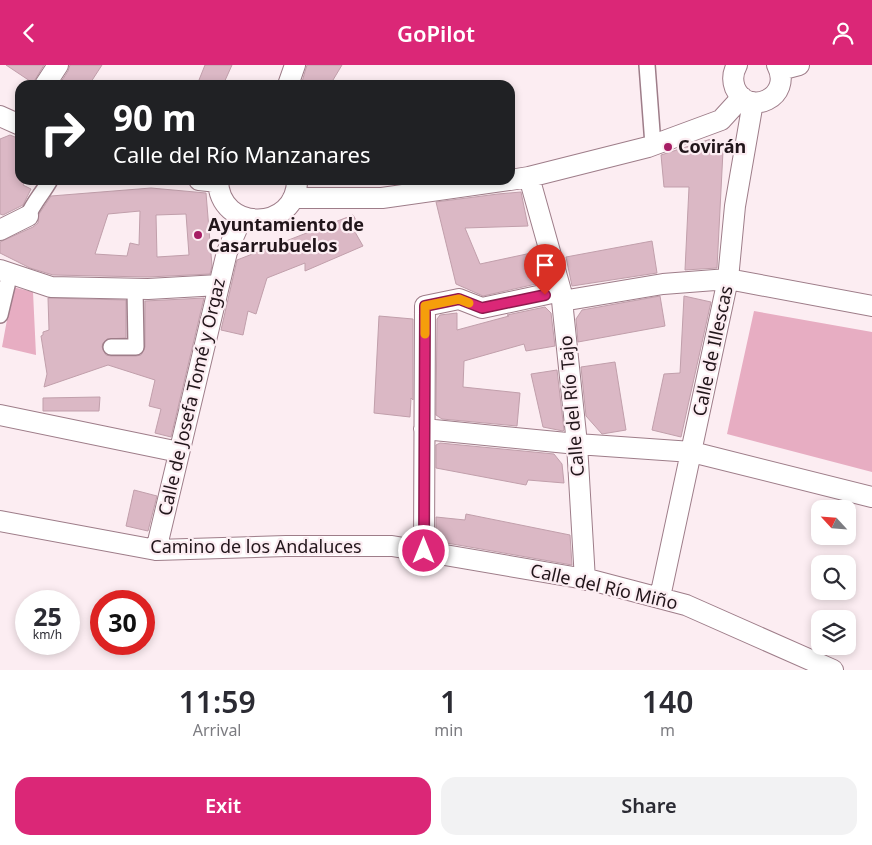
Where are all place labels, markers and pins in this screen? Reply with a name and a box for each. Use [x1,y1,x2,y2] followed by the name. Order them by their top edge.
[678,134,746,158] place label: Covirán
[662,141,674,153] marker: Covirán
[208,212,364,257] place label: Ayuntamiento de Casarrubuelos
[192,229,204,241] marker: Ayuntamiento de Casarrubuelos
[524,244,566,295] pin

